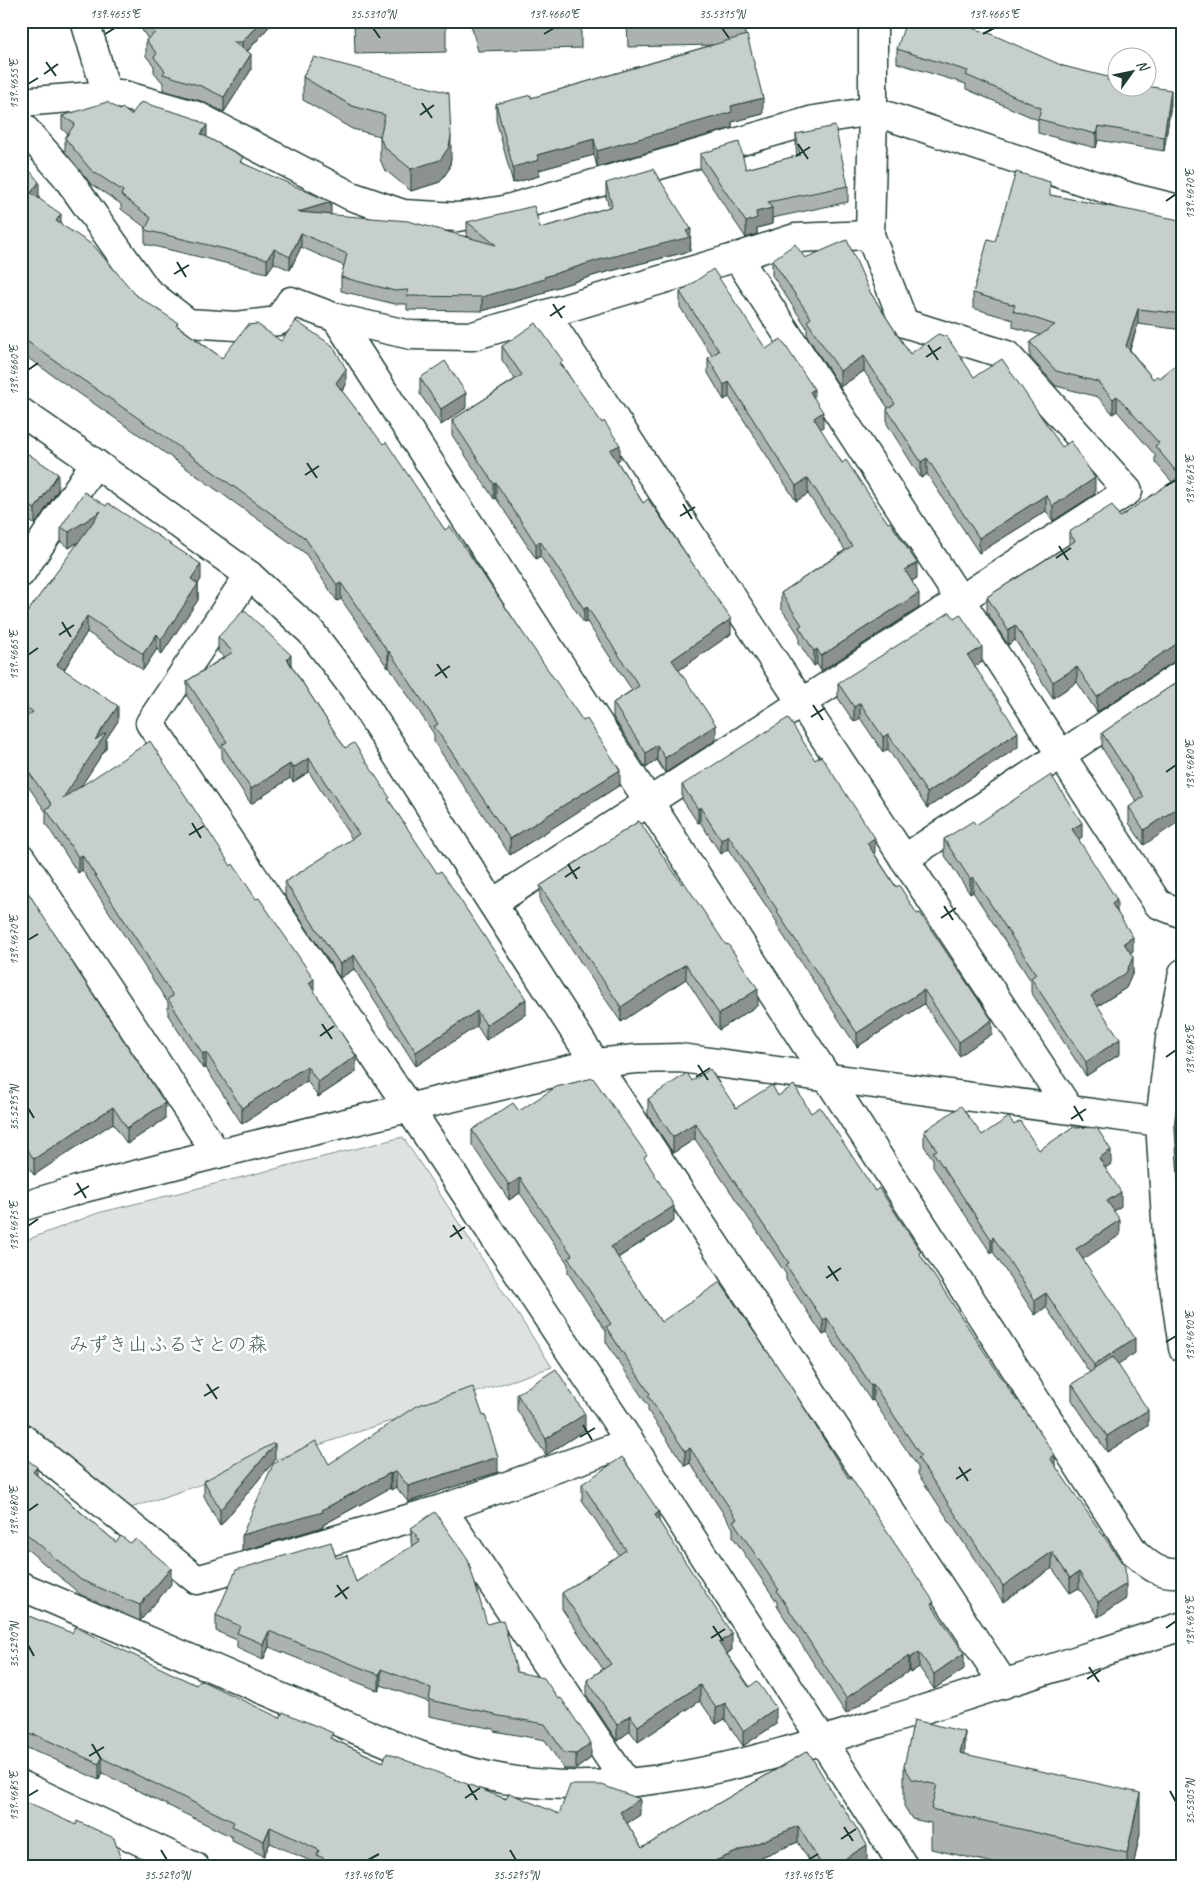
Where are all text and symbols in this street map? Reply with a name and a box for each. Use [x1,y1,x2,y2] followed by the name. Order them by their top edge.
[90,6,142,22] text: 139.4655°E
[350,6,397,22] text: 35.5310°N
[529,6,581,22] text: 139.4660°E
[699,6,746,22] text: 35.5315°N
[969,6,1021,22] text: 139.4665°E
[1106,48,1156,98] north arrow
[6,57,22,109] text: 139.4655°E
[1133,57,1153,75] text: N
[1182,167,1198,219] text: 139.4670°E
[6,343,22,395] text: 139.4660°E
[1182,453,1198,505] text: 139.4675°E
[6,628,22,680] text: 139.4665°E
[1182,738,1198,790] text: 139.4680°E
[6,913,22,965] text: 139.4670°E
[1182,1023,1198,1075] text: 139.4685°E
[6,1084,22,1131] text: 35.5295°N
[6,1199,22,1251] text: 139.4675°E
[1182,1309,1198,1361] text: 139.4690°E
[69,1332,267,1357] park label: みずき山ふるさとの森
[6,1484,22,1536] text: 139.4680°E
[1182,1594,1198,1646] text: 139.4695°E
[6,1621,22,1668] text: 35.5290°N
[6,1769,22,1821] text: 139.4685°E
[1182,1778,1198,1825] text: 35.5305°N
[144,1867,191,1883] text: 35.5290°N
[343,1867,395,1883] text: 139.4690°E
[493,1867,540,1883] text: 35.5295°N
[783,1867,835,1883] text: 139.4695°E

